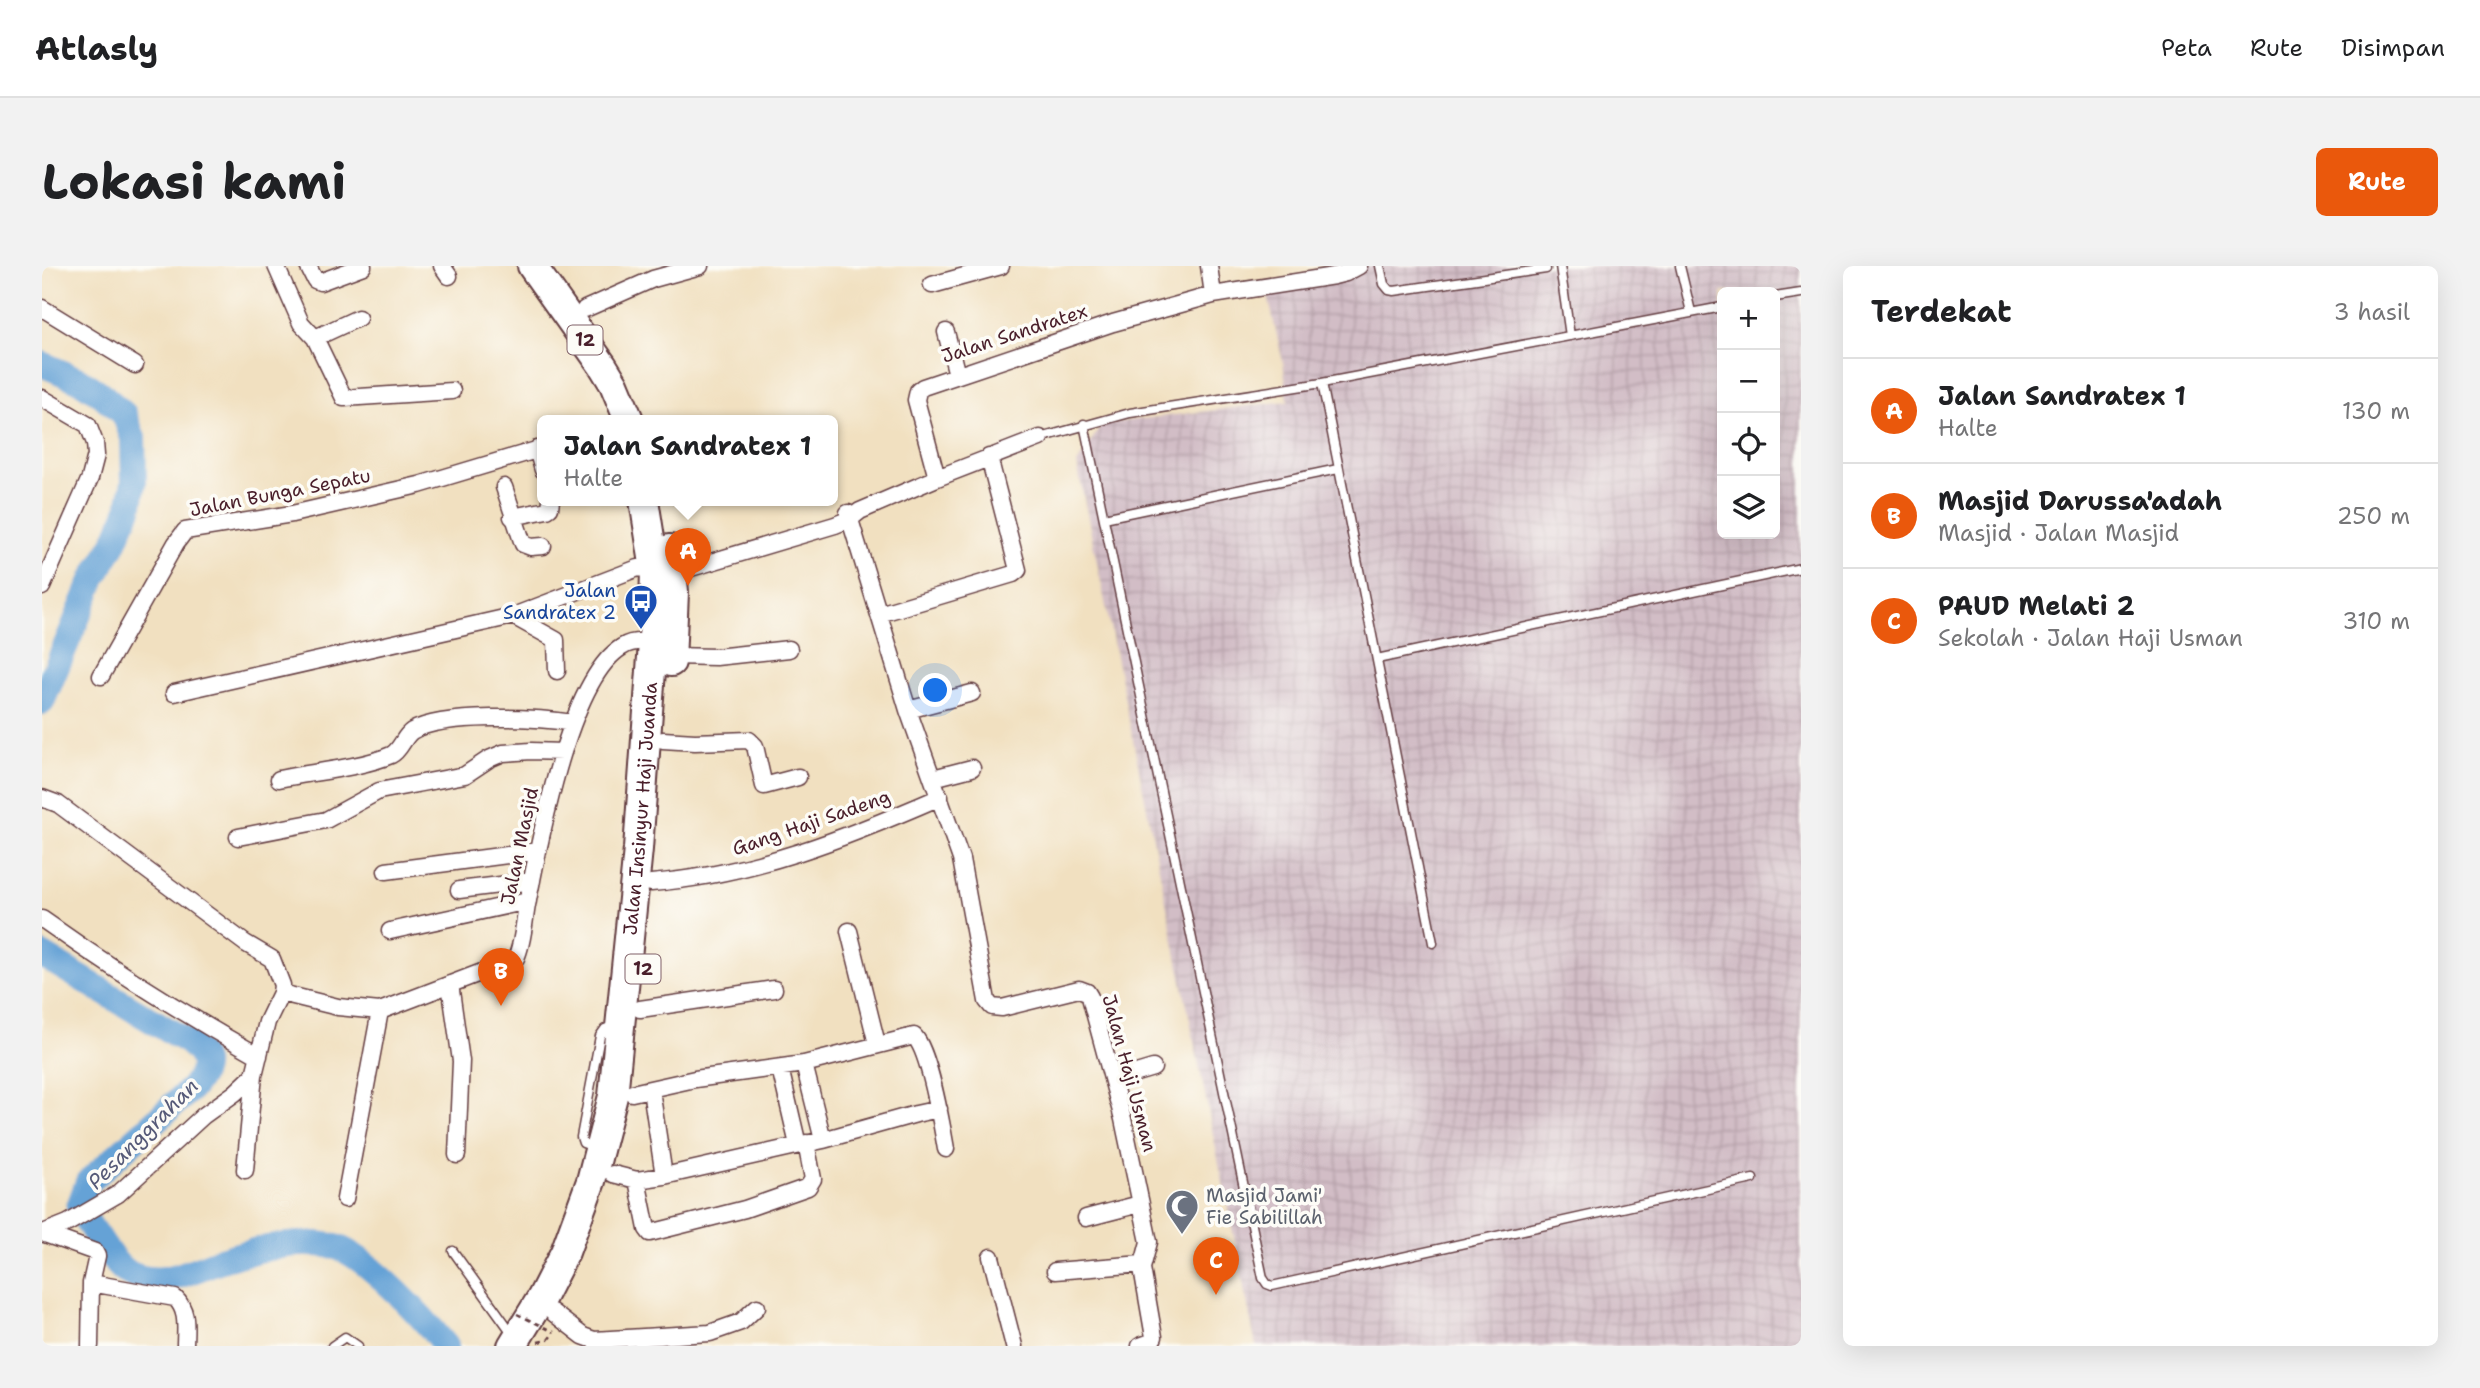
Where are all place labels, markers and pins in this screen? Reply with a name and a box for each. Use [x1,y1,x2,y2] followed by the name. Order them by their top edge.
[665,528,711,586] pin: A
[503,578,616,625] place label: Jalan Sandratex 2
[622,582,660,631] bus stop icon: Jalan Sandratex 2
[478,948,524,1006] pin: B
[1206,1183,1323,1230] place label: Masjid Jami' Fie Sabilillah
[1163,1187,1201,1236] mosque icon: Masjid Jami' Fie Sabilillah
[1193,1237,1239,1295] pin: C

